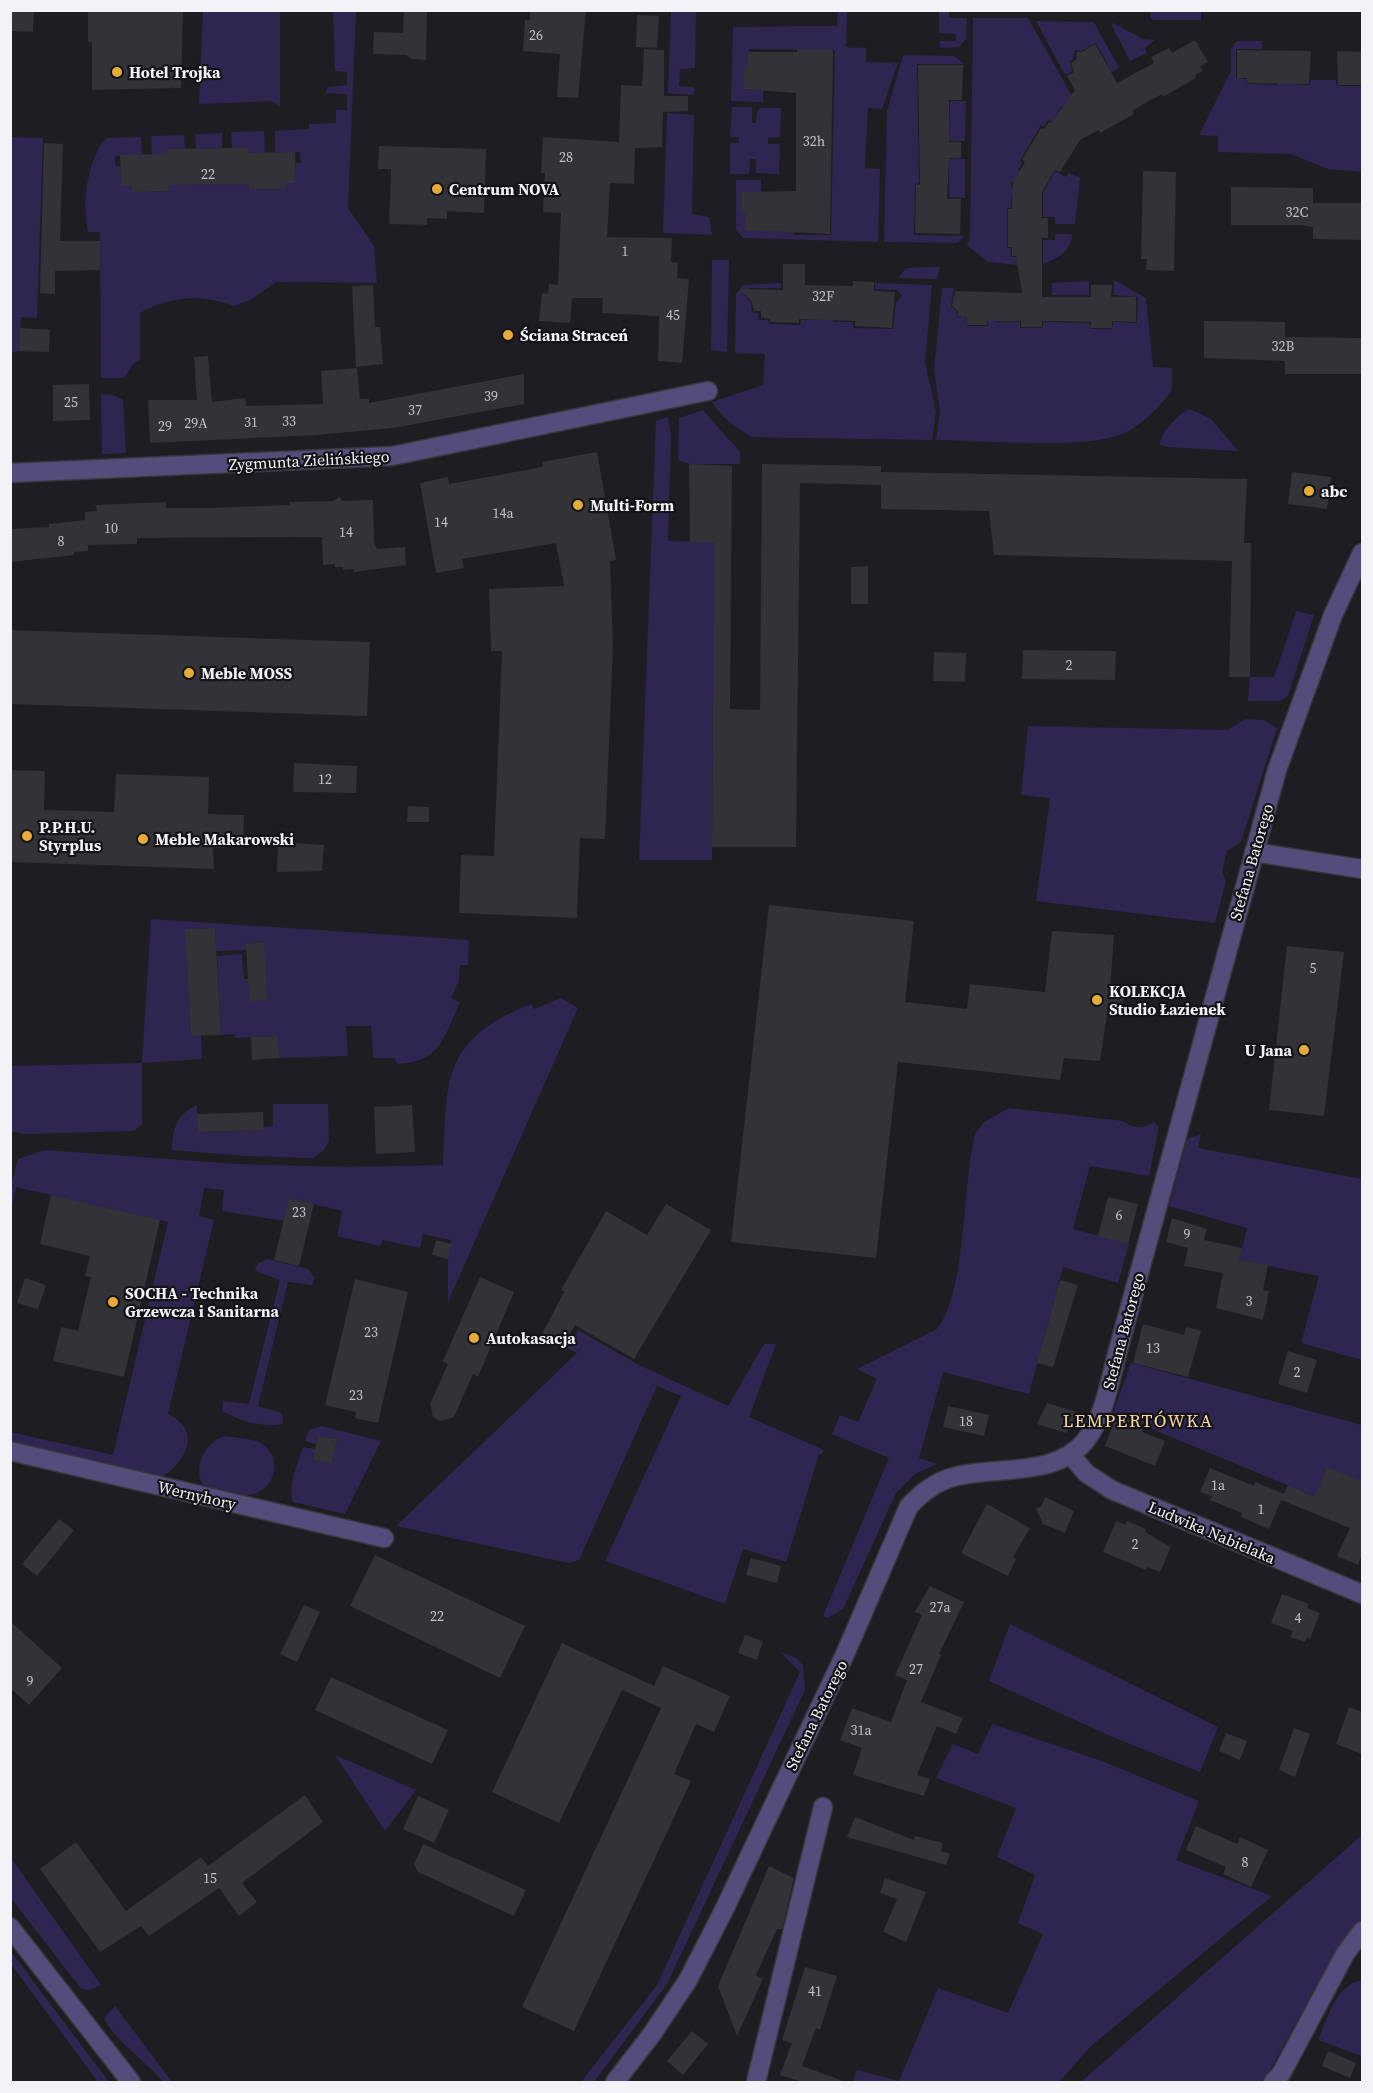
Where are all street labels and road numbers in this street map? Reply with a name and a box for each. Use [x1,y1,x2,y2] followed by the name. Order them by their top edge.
[228,445,390,475] street label: Zygmunta Zielińskiego
[1224,801,1278,923] street label: Stefana Batorego
[1097,1270,1149,1392] street label: Stefana Batorego
[156,1475,239,1515] street label: Wernyhory
[1145,1495,1280,1569] street label: Ludwika Nabielaka
[780,1656,852,1774] street label: Stefana Batorego

